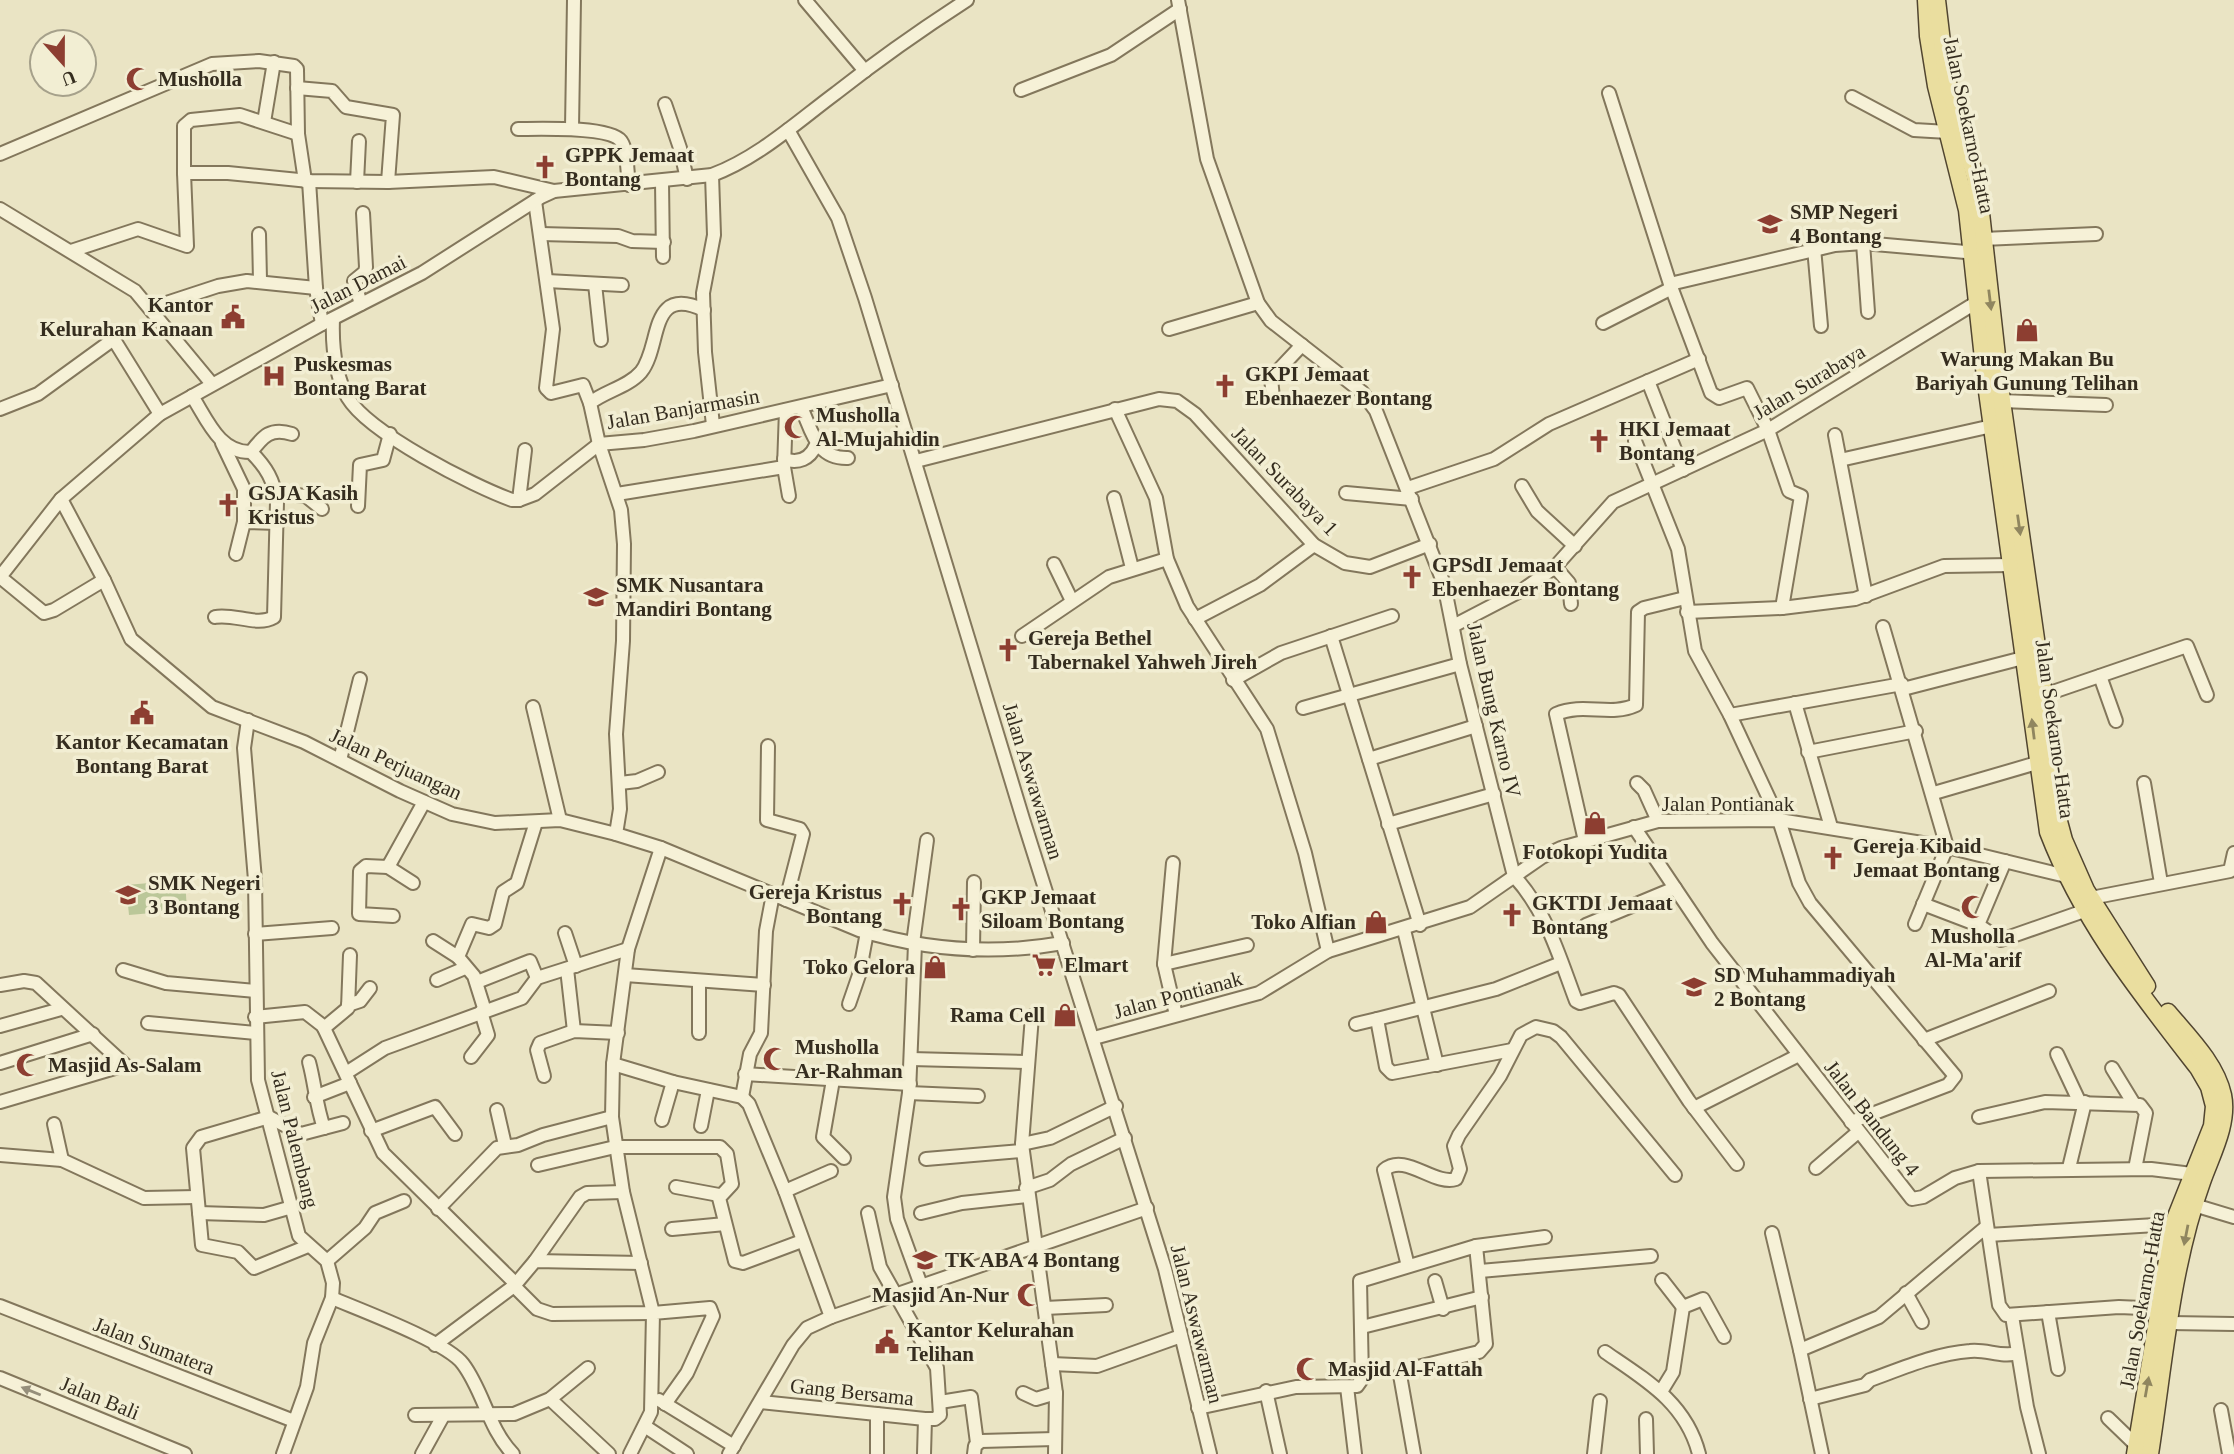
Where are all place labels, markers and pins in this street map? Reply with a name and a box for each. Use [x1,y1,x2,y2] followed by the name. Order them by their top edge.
[124,65,152,93] mosque icon: Musholla
[158,67,243,91] place label: Musholla
[565,143,694,191] place label: GPPK Jemaat Bontang
[531,153,559,181] church icon: GPPK Jemaat Bontang
[1790,200,1898,248] place label: SMP Negeri 4 Bontang
[1756,210,1784,238] school or university icon: SMP Negeri 4 Bontang
[40,293,213,341] place label: Kantor Kelurahan Kanaan
[219,303,247,331] public building icon: Kantor Kelurahan Kanaan
[2013,316,2041,344] shop icon: Warung Makan Bu Bariyah Gunung Telihan
[1916,347,2139,395] place label: Warung Makan Bu Bariyah Gunung Telihan
[294,352,426,400] place label: Puskesmas Bontang Barat
[260,362,288,390] hospital icon: Puskesmas Bontang Barat
[1245,362,1432,410] place label: GKPI Jemaat Ebenhaezer Bontang
[1211,372,1239,400] church icon: GKPI Jemaat Ebenhaezer Bontang
[816,403,940,451] place label: Musholla Al-Mujahidin
[782,413,810,441] mosque icon: Musholla Al-Mujahidin
[1619,417,1730,465] place label: HKI Jemaat Bontang
[1585,427,1613,455] church icon: HKI Jemaat Bontang
[248,481,359,529] place label: GSJA Kasih Kristus
[214,491,242,519] church icon: GSJA Kasih Kristus
[1432,553,1619,601] place label: GPSdI Jemaat Ebenhaezer Bontang
[1398,563,1426,591] church icon: GPSdI Jemaat Ebenhaezer Bontang
[616,573,772,621] place label: SMK Nusantara Mandiri Bontang
[582,583,610,611] school or university icon: SMK Nusantara Mandiri Bontang
[1028,626,1257,674] place label: Gereja Bethel Tabernakel Yahweh Jireh
[994,636,1022,664] church icon: Gereja Bethel Tabernakel Yahweh Jireh
[128,699,156,727] public building icon: Kantor Kecamatan Bontang Barat
[56,730,229,778] place label: Kantor Kecamatan Bontang Barat
[1581,809,1609,837] shop icon: Fotokopi Yudita
[1853,834,2000,882] place label: Gereja Kibaid Jemaat Bontang
[1523,840,1668,864] place label: Fotokopi Yudita
[1819,844,1847,872] church icon: Gereja Kibaid Jemaat Bontang
[148,871,261,919] place label: SMK Negeri 3 Bontang
[749,880,882,928] place label: Gereja Kristus Bontang
[114,881,142,909] school or university icon: SMK Negeri 3 Bontang
[981,885,1124,933] place label: GKP Jemaat Siloam Bontang
[888,890,916,918] church icon: Gereja Kristus Bontang
[1532,891,1673,939] place label: GKTDI Jemaat Bontang
[1959,893,1987,921] mosque icon: Musholla Al-Ma'arif
[947,895,975,923] church icon: GKP Jemaat Siloam Bontang
[1498,901,1526,929] church icon: GKTDI Jemaat Bontang
[1362,908,1390,936] shop icon: Toko Alfian
[1251,910,1356,934] place label: Toko Alfian
[1925,924,2022,972] place label: Musholla Al-Ma'arif
[1030,951,1058,979] supermarket icon: Elmart
[921,953,949,981] shop icon: Toko Gelora
[1064,953,1128,977] place label: Elmart
[803,955,915,979] place label: Toko Gelora
[1714,963,1896,1011] place label: SD Muhammadiyah 2 Bontang
[1680,973,1708,1001] school or university icon: SD Muhammadiyah 2 Bontang
[1051,1001,1079,1029] shop icon: Rama Cell
[950,1003,1045,1027] place label: Rama Cell
[795,1035,903,1083] place label: Musholla Ar-Rahman
[761,1045,789,1073] mosque icon: Musholla Ar-Rahman
[14,1051,42,1079] mosque icon: Masjid As-Salam
[48,1053,202,1077] place label: Masjid As-Salam
[911,1246,939,1274] school or university icon: TK ABA 4 Bontang
[945,1248,1120,1272] place label: TK ABA 4 Bontang
[1015,1281,1043,1309] mosque icon: Masjid An-Nur
[872,1283,1009,1307] place label: Masjid An-Nur
[907,1318,1074,1366] place label: Kantor Kelurahan Telihan
[873,1328,901,1356] public building icon: Kantor Kelurahan Telihan
[1294,1355,1322,1383] mosque icon: Masjid Al-Fattah
[1328,1357,1483,1381] place label: Masjid Al-Fattah

